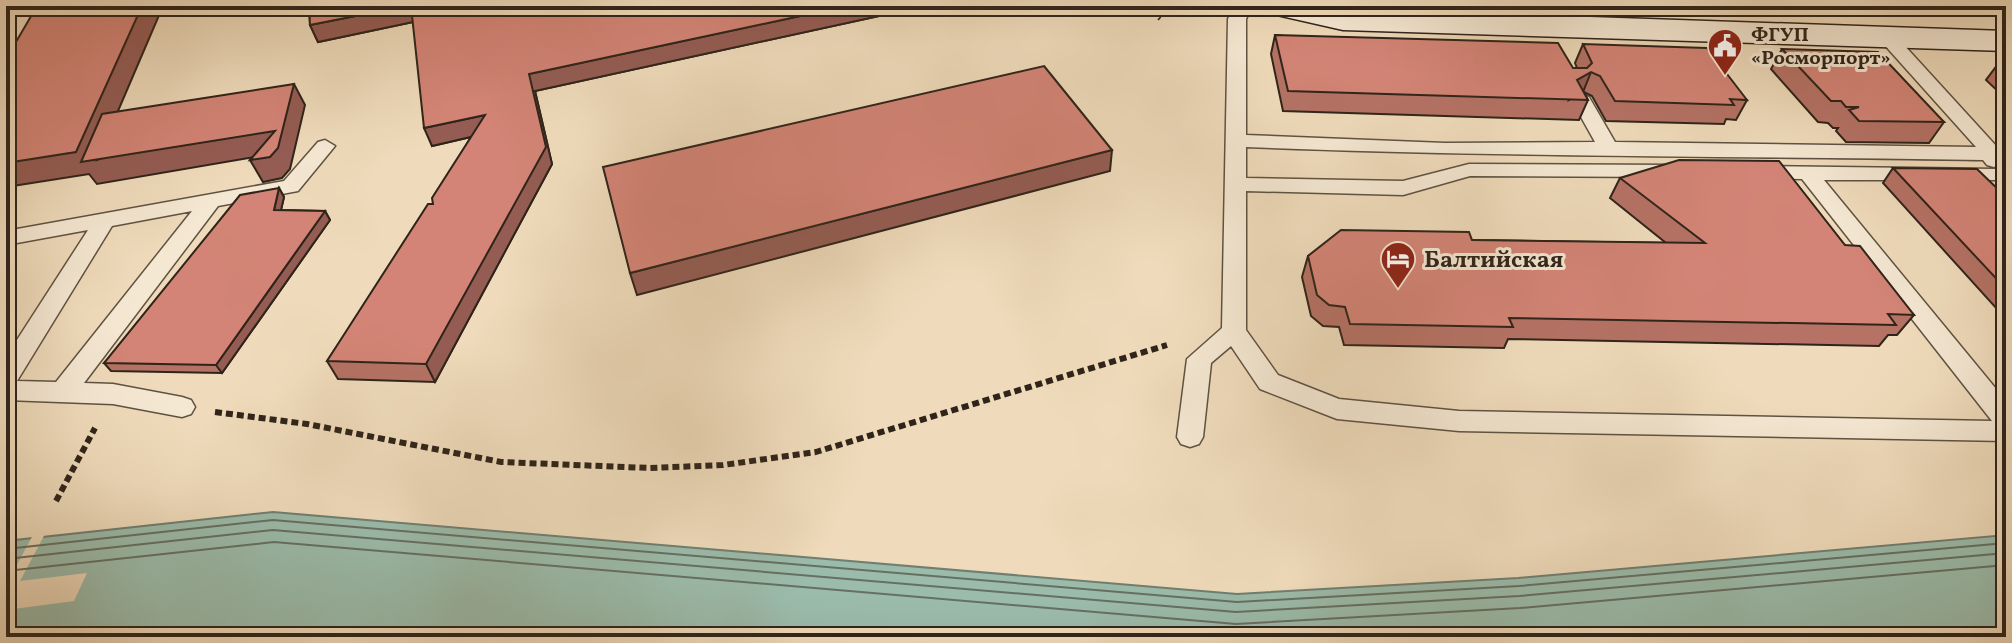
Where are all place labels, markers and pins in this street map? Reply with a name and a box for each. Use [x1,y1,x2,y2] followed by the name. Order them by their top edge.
[1751,22,1891,73] place label: ФГУП «Росморпорт»
[1706,27,1744,77] public building icon: ФГУП «Росморпорт»
[1379,240,1417,290] hotel icon: Балтийская
[1424,244,1563,278] place label: Балтийская

